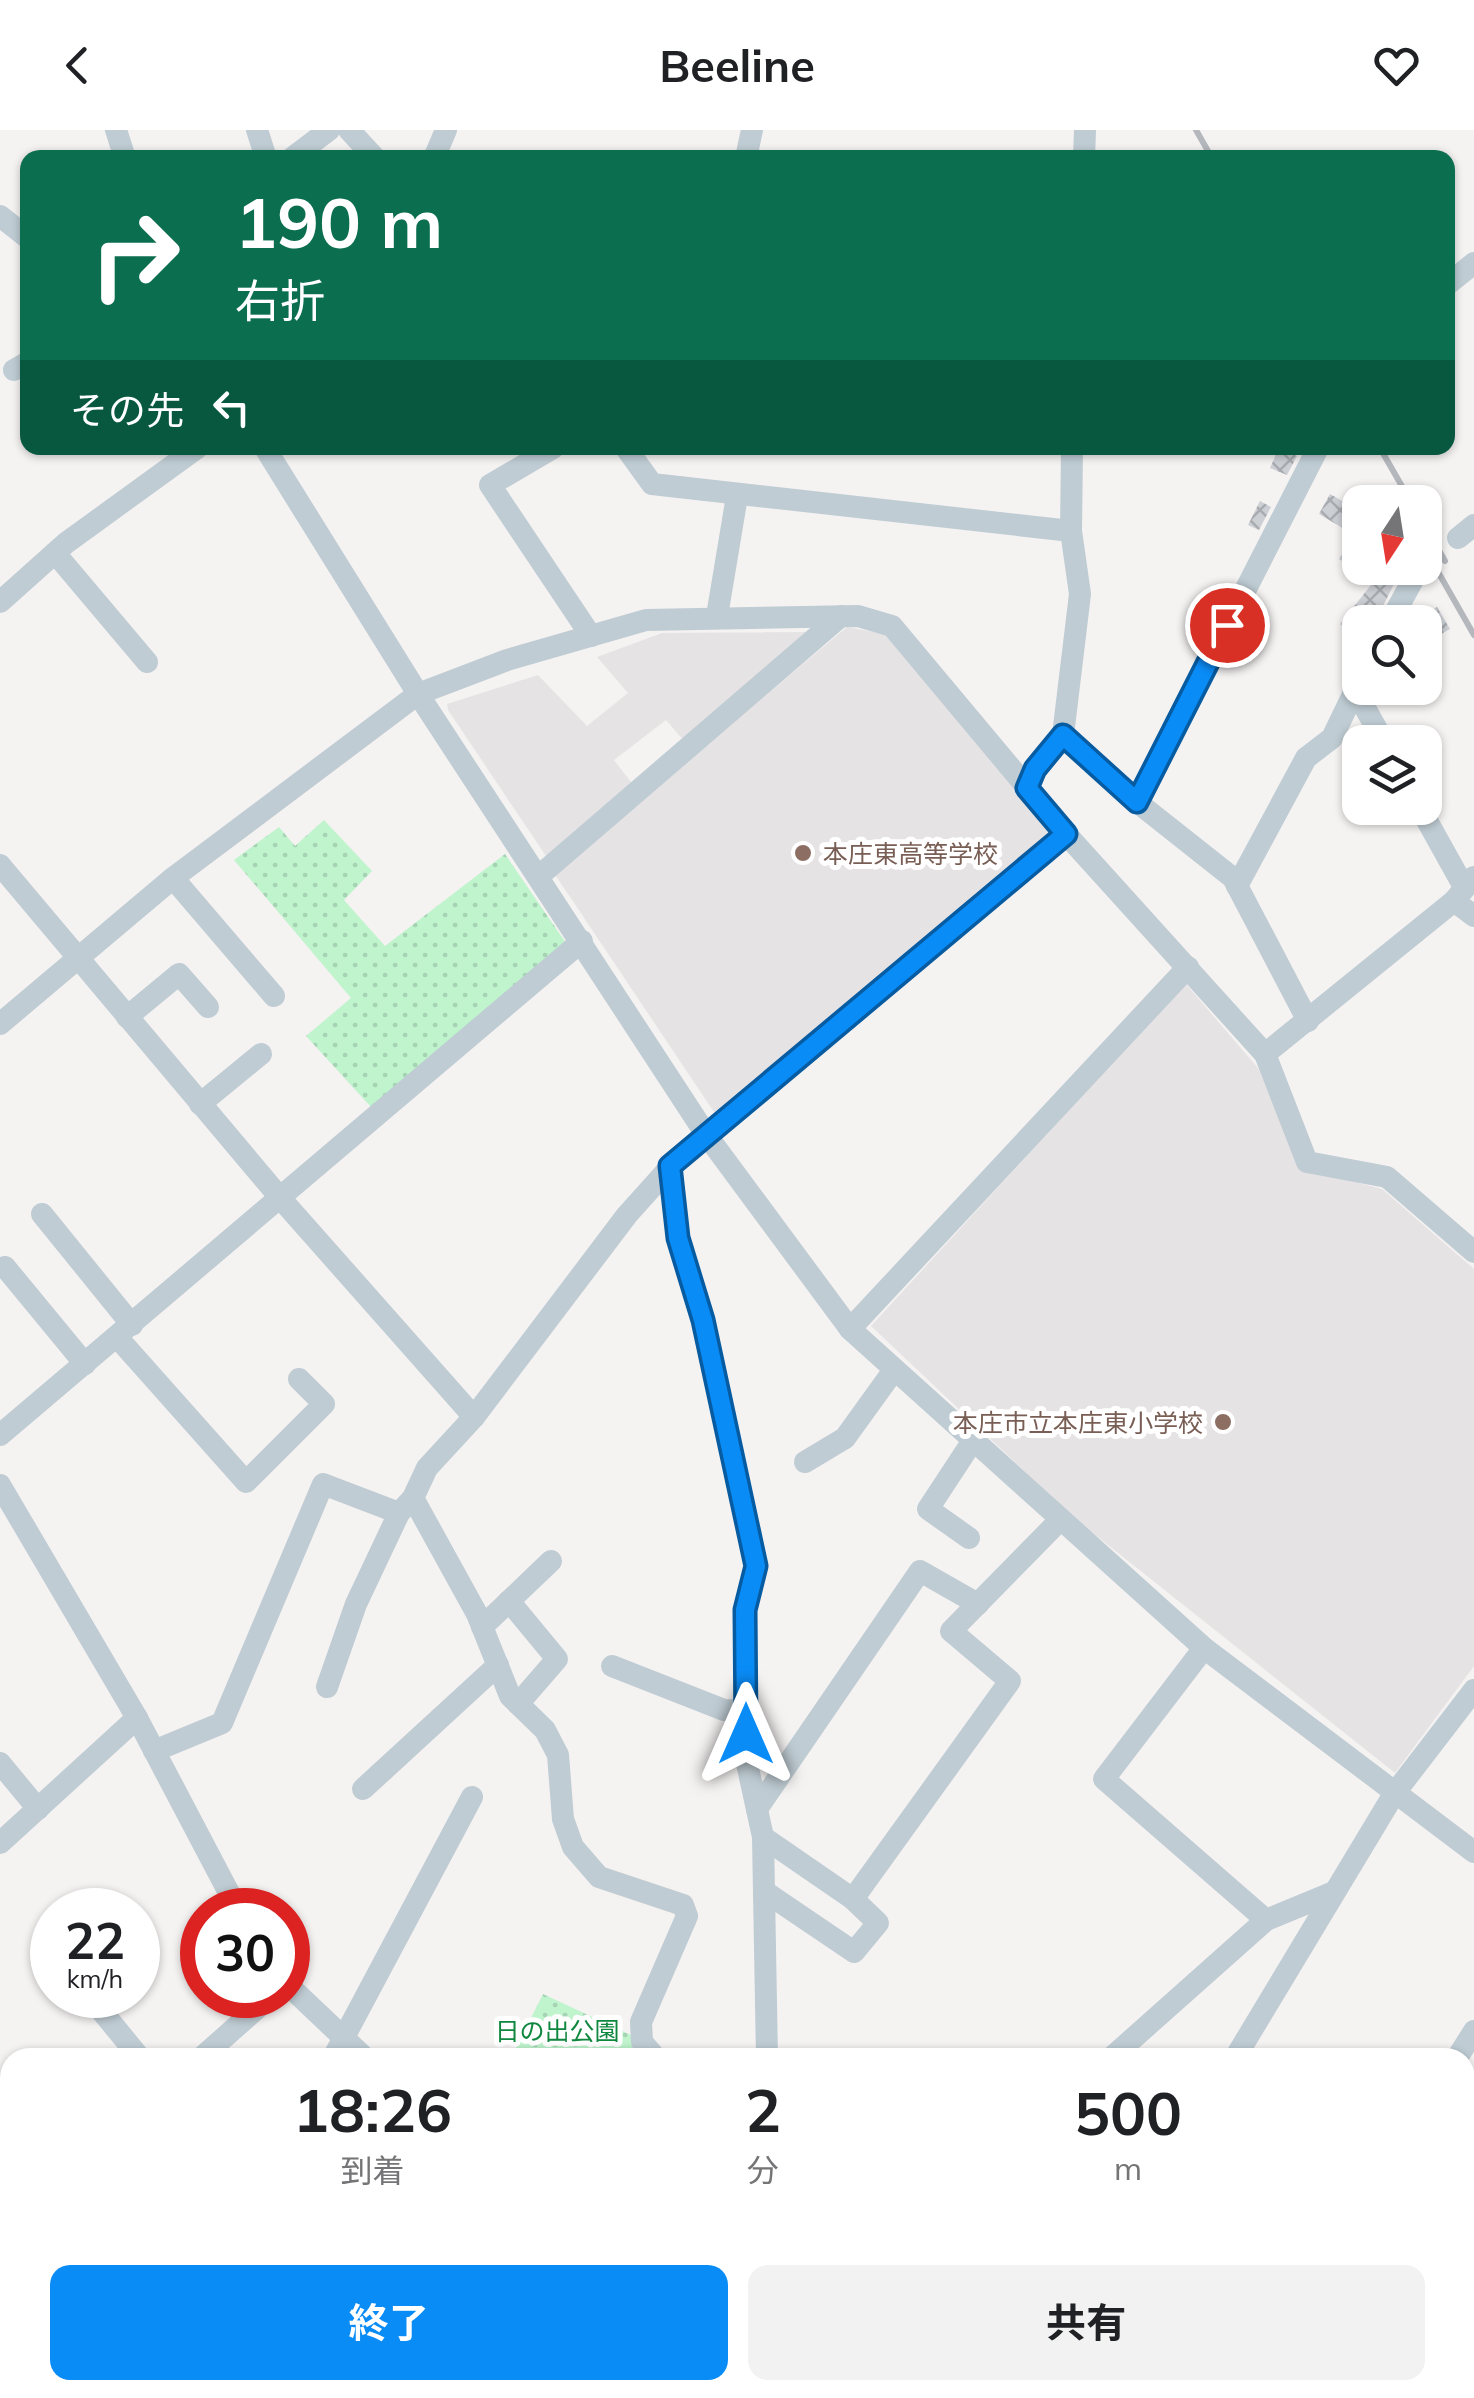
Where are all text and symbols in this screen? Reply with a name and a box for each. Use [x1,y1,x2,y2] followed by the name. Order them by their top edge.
[659,37,815,93] text: Beeline
[50,38,105,93] icon: back
[1369,38,1424,93] icon: heart
[235,178,443,266] text: 190 m
[70,190,200,320] icon: right
[235,272,325,328] text: 右折
[204,380,259,435] icon: left
[70,386,184,434] text: その先
[1342,485,1442,585] north arrow
[1342,485,1442,825] map controls
[1185,583,1270,668] pin
[1200,598,1255,653] icon: arrive
[1342,605,1442,705] button: search
[1342,725,1442,825] button: layers
[823,838,998,869] place label: 本庄東高等学校
[792,842,814,864] marker: 本庄東高等学校
[953,1407,1203,1438] place label: 本庄市立本庄東小学校
[1212,1411,1234,1433] marker: 本庄市立本庄東小学校
[694,1682,798,1786] position arrow
[180,1888,310,2018] speed limit sign: 30
[65,1909,125,1972] text: 22
[67,1963,123,1994] text: km/h
[494,2015,620,2046] park label: 日の出公園
[293,2072,452,2147] text: 18:26
[745,2072,781,2147] text: 2
[1074,2075,1182,2150] text: 500
[1114,2148,1142,2188] text: m
[340,2150,404,2190] text: 到着
[747,2150,779,2190] text: 分
[50,2265,728,2380] button: 終了
[748,2265,1425,2380] button: 共有

